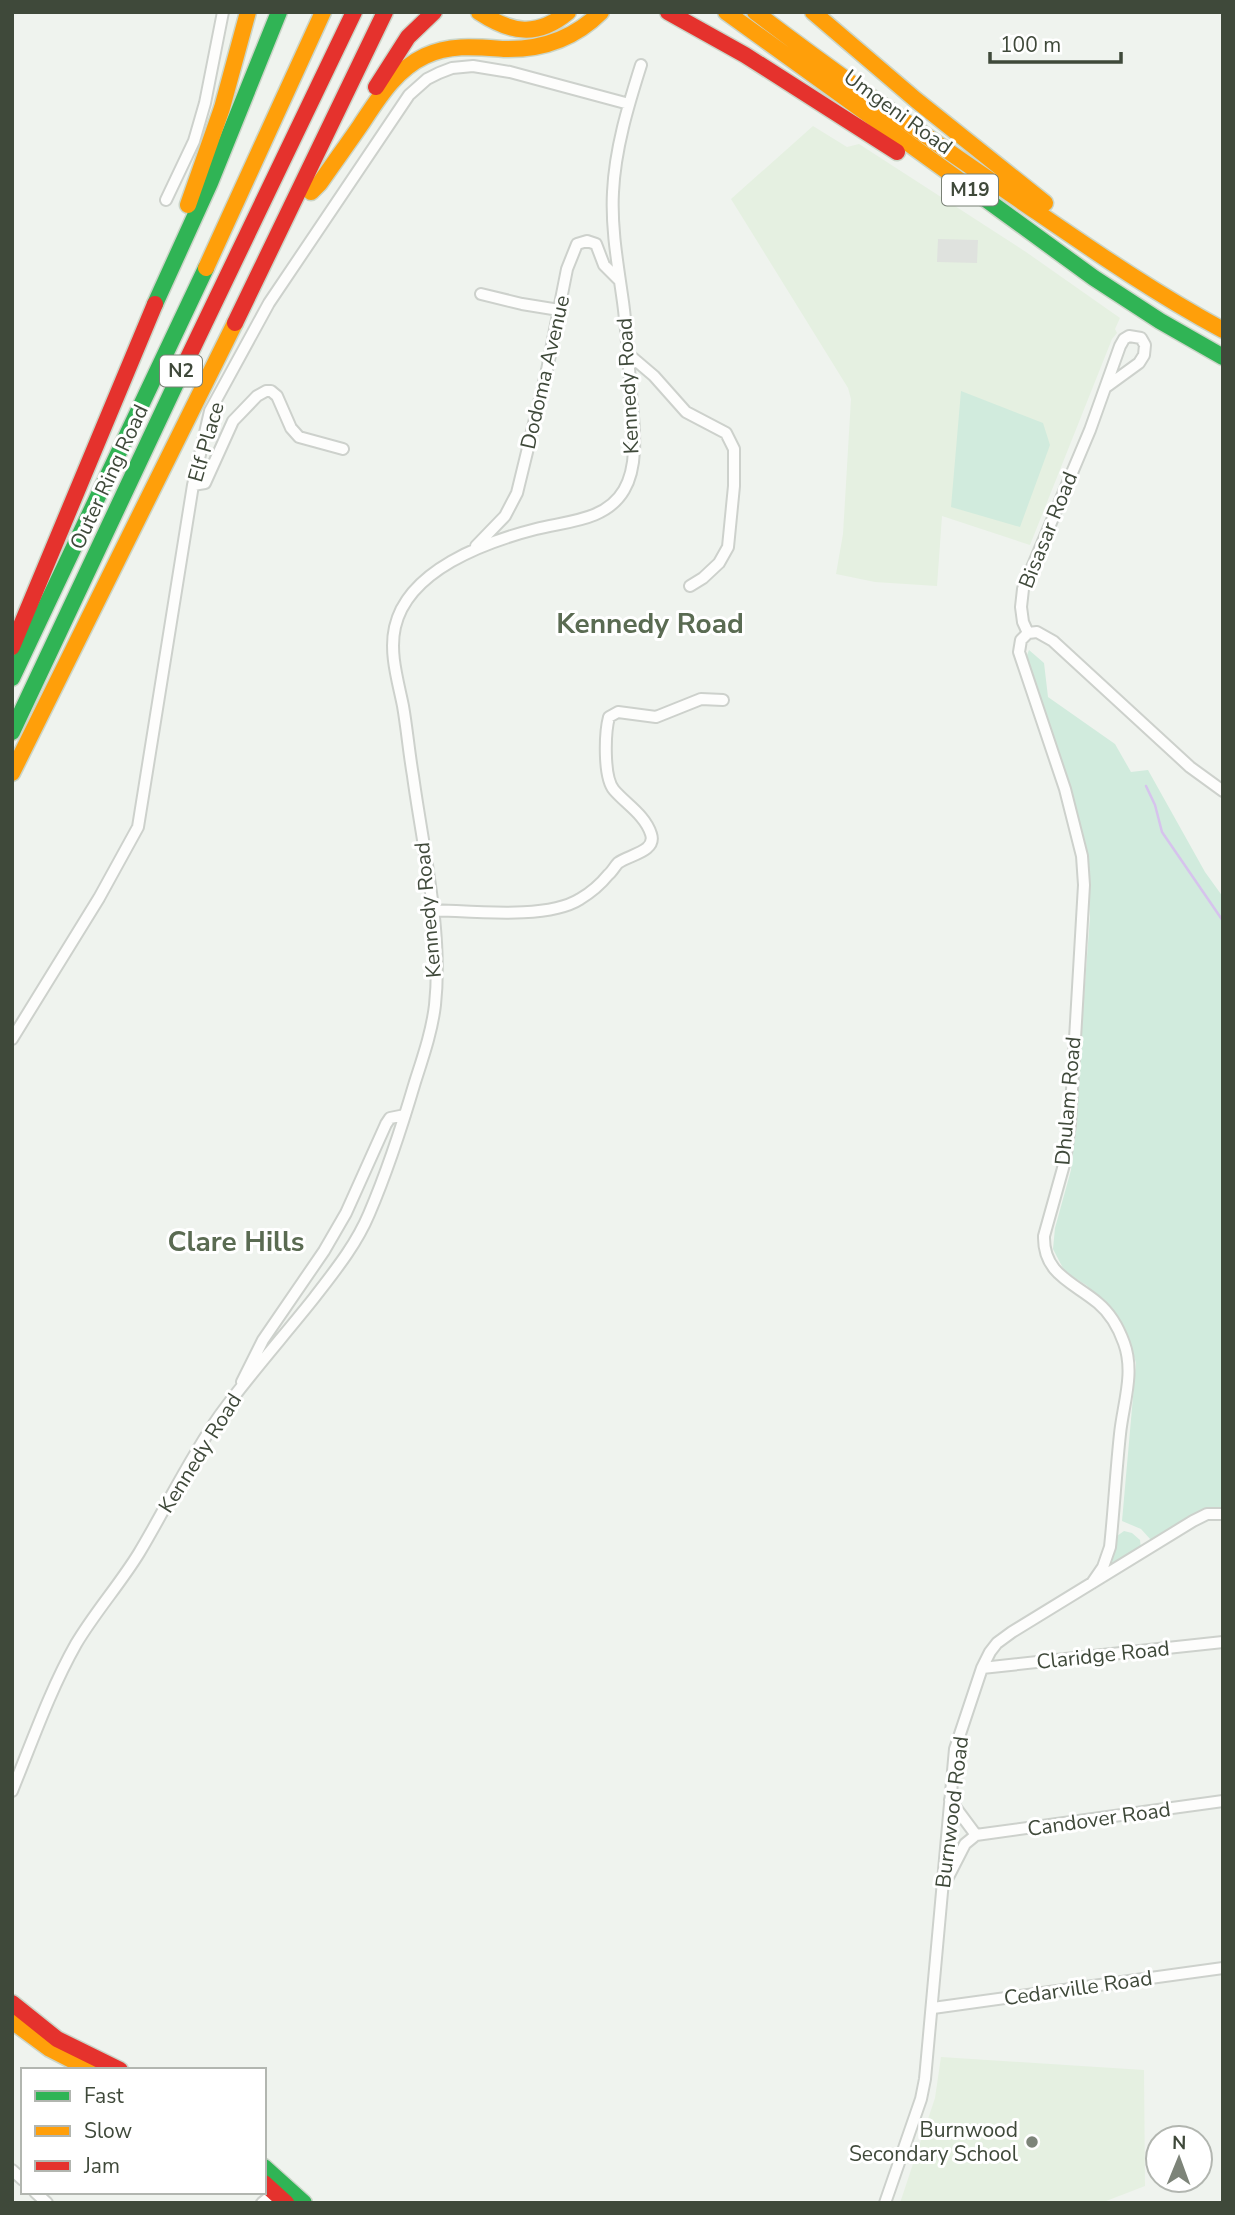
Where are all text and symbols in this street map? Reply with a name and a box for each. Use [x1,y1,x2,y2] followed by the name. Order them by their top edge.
[990,21,1121,65] scale bar
[1000,31,1061,59] text: 100 m
[838,63,958,161] street label: Umgeni Road
[942,174,998,206] road number: M19
[514,292,576,452] street label: Dodoma Avenue
[610,317,646,455] street label: Kennedy Road
[160,356,202,386] road number: N2
[181,399,231,485] street label: Elf Place
[63,400,155,554] street label: Outer Ring Road
[1012,468,1084,592] street label: Bisasar Road
[556,605,744,643] district label: Kennedy Road
[408,841,448,979] street label: Kennedy Road
[1048,1036,1088,1166] street label: Dhulam Road
[168,1223,304,1261] district label: Clare Hills
[152,1388,248,1518] street label: Kennedy Road
[1035,1634,1171,1676] street label: Claridge Road
[929,1735,975,1889] street label: Burnwood Road
[1026,1795,1172,1843] street label: Candover Road
[1002,1964,1154,2012] street label: Cedarville Road
[21,2068,266,2194] legend
[84,2082,124,2110] text: Fast
[849,2116,1019,2168] place label: Burnwood Secondary School
[84,2117,133,2145] text: Slow
[1144,2124,1214,2194] north arrow
[1172,2130,1187,2156] text: N
[1024,2134,1040,2150] marker: Burnwood Secondary School
[83,2152,120,2180] text: Jam

